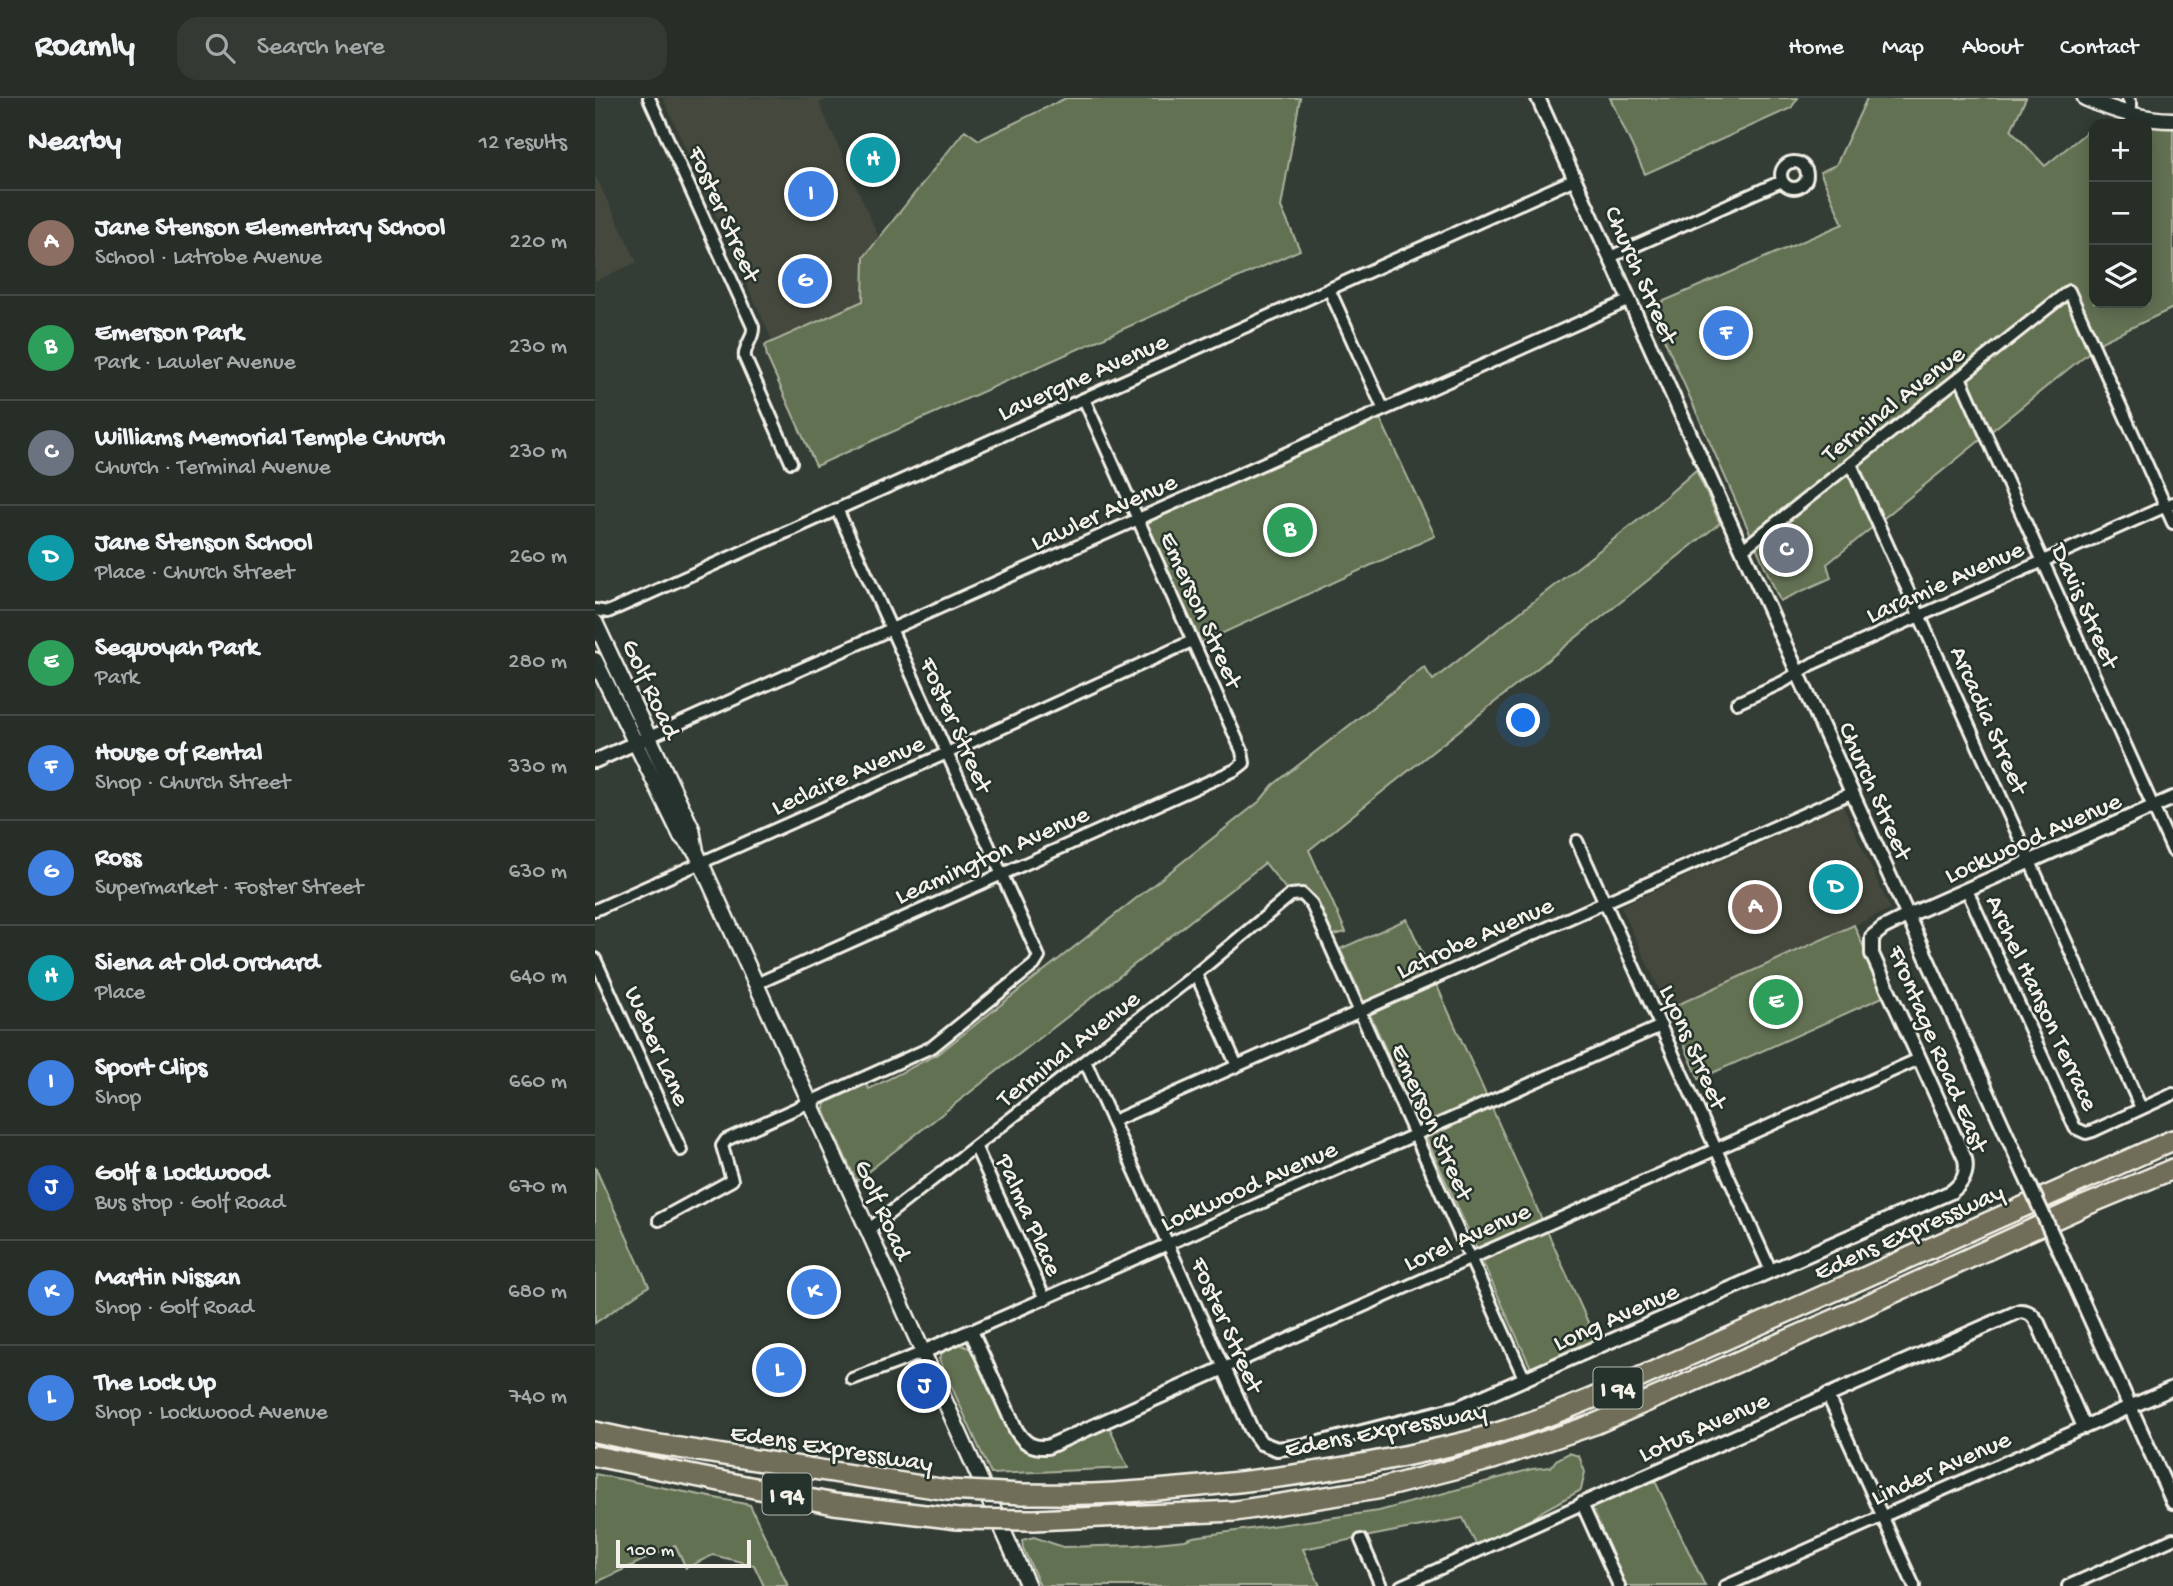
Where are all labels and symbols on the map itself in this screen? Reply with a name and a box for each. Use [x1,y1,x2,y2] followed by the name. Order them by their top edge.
[850,134,896,186] pin: H
[678,141,767,290] street label: Foster Street
[788,168,834,220] pin: I
[1595,202,1684,352] street label: Church Street
[782,255,828,307] pin: G
[1703,307,1749,359] pin: F
[994,328,1174,430] street label: Lavergne Avenue
[1815,340,1973,472] street label: Terminal Avenue
[1027,468,1183,560] street label: Lawler Avenue
[1267,504,1313,556] pin: B
[1763,524,1809,576] pin: C
[1151,528,1248,696] street label: Emerson Street
[1862,535,2030,633] street label: Laramie Avenue
[2041,538,2125,676] street label: Davis Street
[612,635,686,746] street label: Golf Road
[1940,642,2034,802] street label: Arcadia Street
[910,652,999,801] street label: Foster Street
[1506,703,1540,737] your location
[1829,718,1918,868] street label: Church Street
[767,729,931,825] street label: Leclaire Avenue
[1941,787,2128,893] street label: Lockwood Avenue
[891,800,1095,914] street label: Leamington Avenue
[1813,861,1859,913] pin: D
[1732,881,1778,933] pin: A
[1392,891,1560,989] street label: Latrobe Avenue
[1976,891,2104,1117] street label: Archel Hanson Terrace
[1878,941,1994,1160] street label: Frontage Road East
[1753,976,1799,1028] pin: E
[1650,981,1733,1117] street label: Lyons Street
[615,982,695,1112] street label: Weber Lane
[990,985,1148,1117] street label: Terminal Avenue
[1382,1040,1479,1208] street label: Emerson Street
[1157,1135,1344,1241] street label: Lockwood Avenue
[986,1149,1068,1282] street label: Palma Place
[845,1156,917,1267] street label: Golf Road
[1810,1178,2010,1290] street label: Edens Expressway
[1400,1197,1537,1281] street label: Lorel Avenue
[1181,1252,1270,1401] street label: Foster Street
[791,1266,837,1318] pin: K
[1549,1277,1685,1361] street label: Long Avenue
[756,1344,802,1396] pin: L
[901,1360,947,1412] pin: J
[1593,1368,1643,1408] road number: I 94
[1635,1386,1775,1472] street label: Lotus Avenue
[1282,1398,1490,1467] street label: Edens Expressway
[728,1419,935,1482] street label: Edens Expressway
[1867,1425,2017,1515] street label: Linder Avenue
[763,1474,811,1514] road number: I 94
[616,1537,751,1569] scale bar

